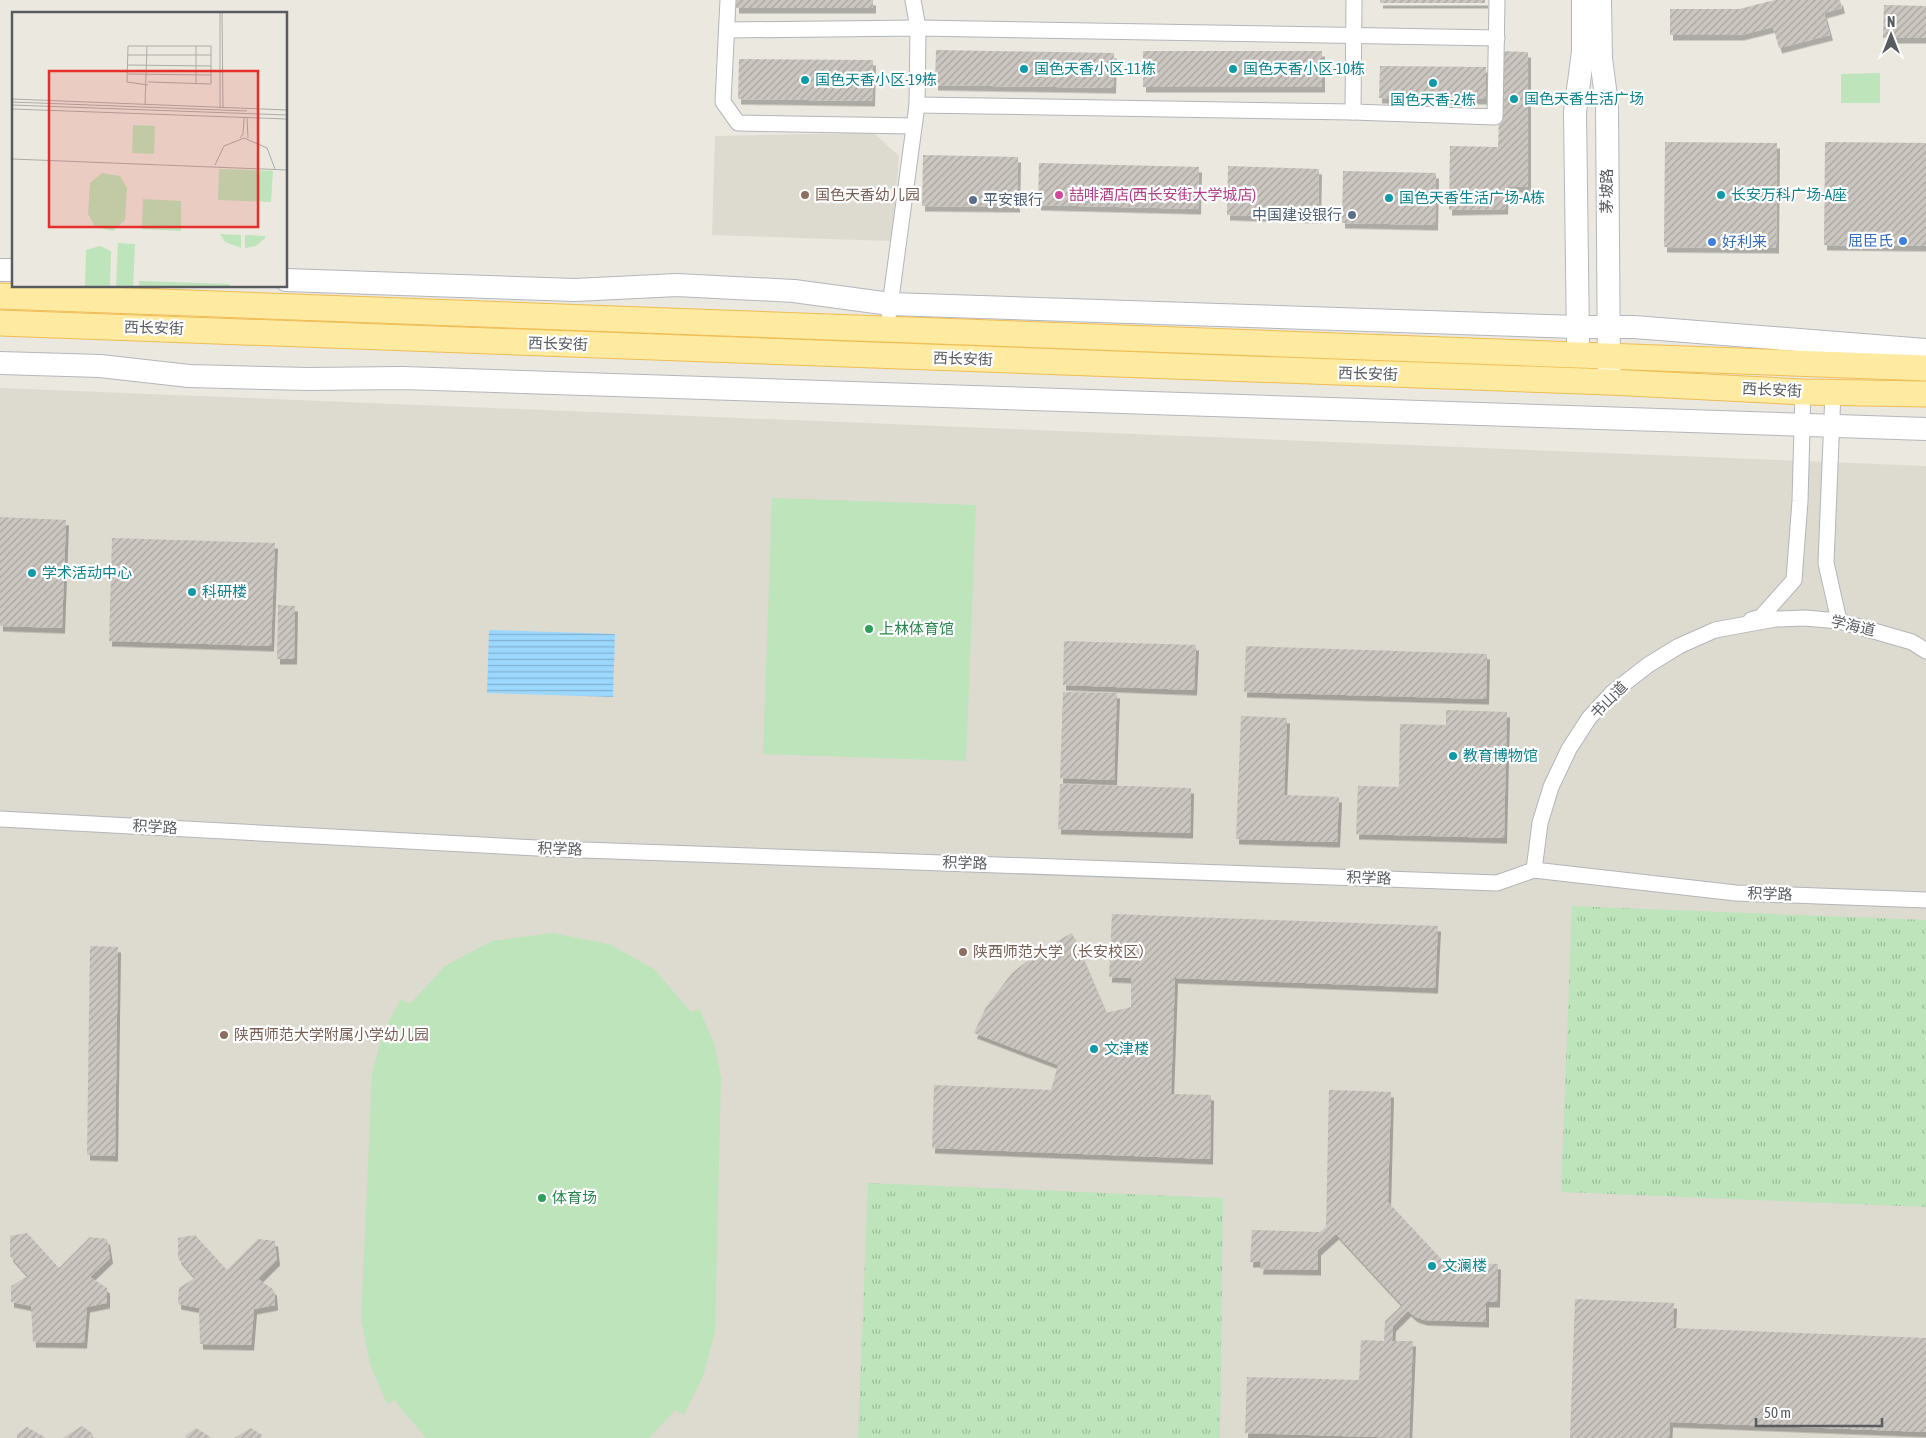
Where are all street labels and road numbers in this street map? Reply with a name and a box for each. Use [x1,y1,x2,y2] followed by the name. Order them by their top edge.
[1598,168,1615,214] street label: 茅坡路
[124,318,184,337] street label: 西长安街
[528,334,588,353] street label: 西长安街
[933,349,993,368] street label: 西长安街
[1338,364,1398,383] street label: 西长安街
[1742,379,1802,400] street label: 西长安街
[1829,612,1877,639] street label: 学海道
[1587,678,1631,722] street label: 书山道
[132,817,178,836] street label: 积学路
[537,839,583,858] street label: 积学路
[942,853,988,872] street label: 积学路
[1346,868,1392,887] street label: 积学路
[1747,884,1793,903] street label: 积学路

